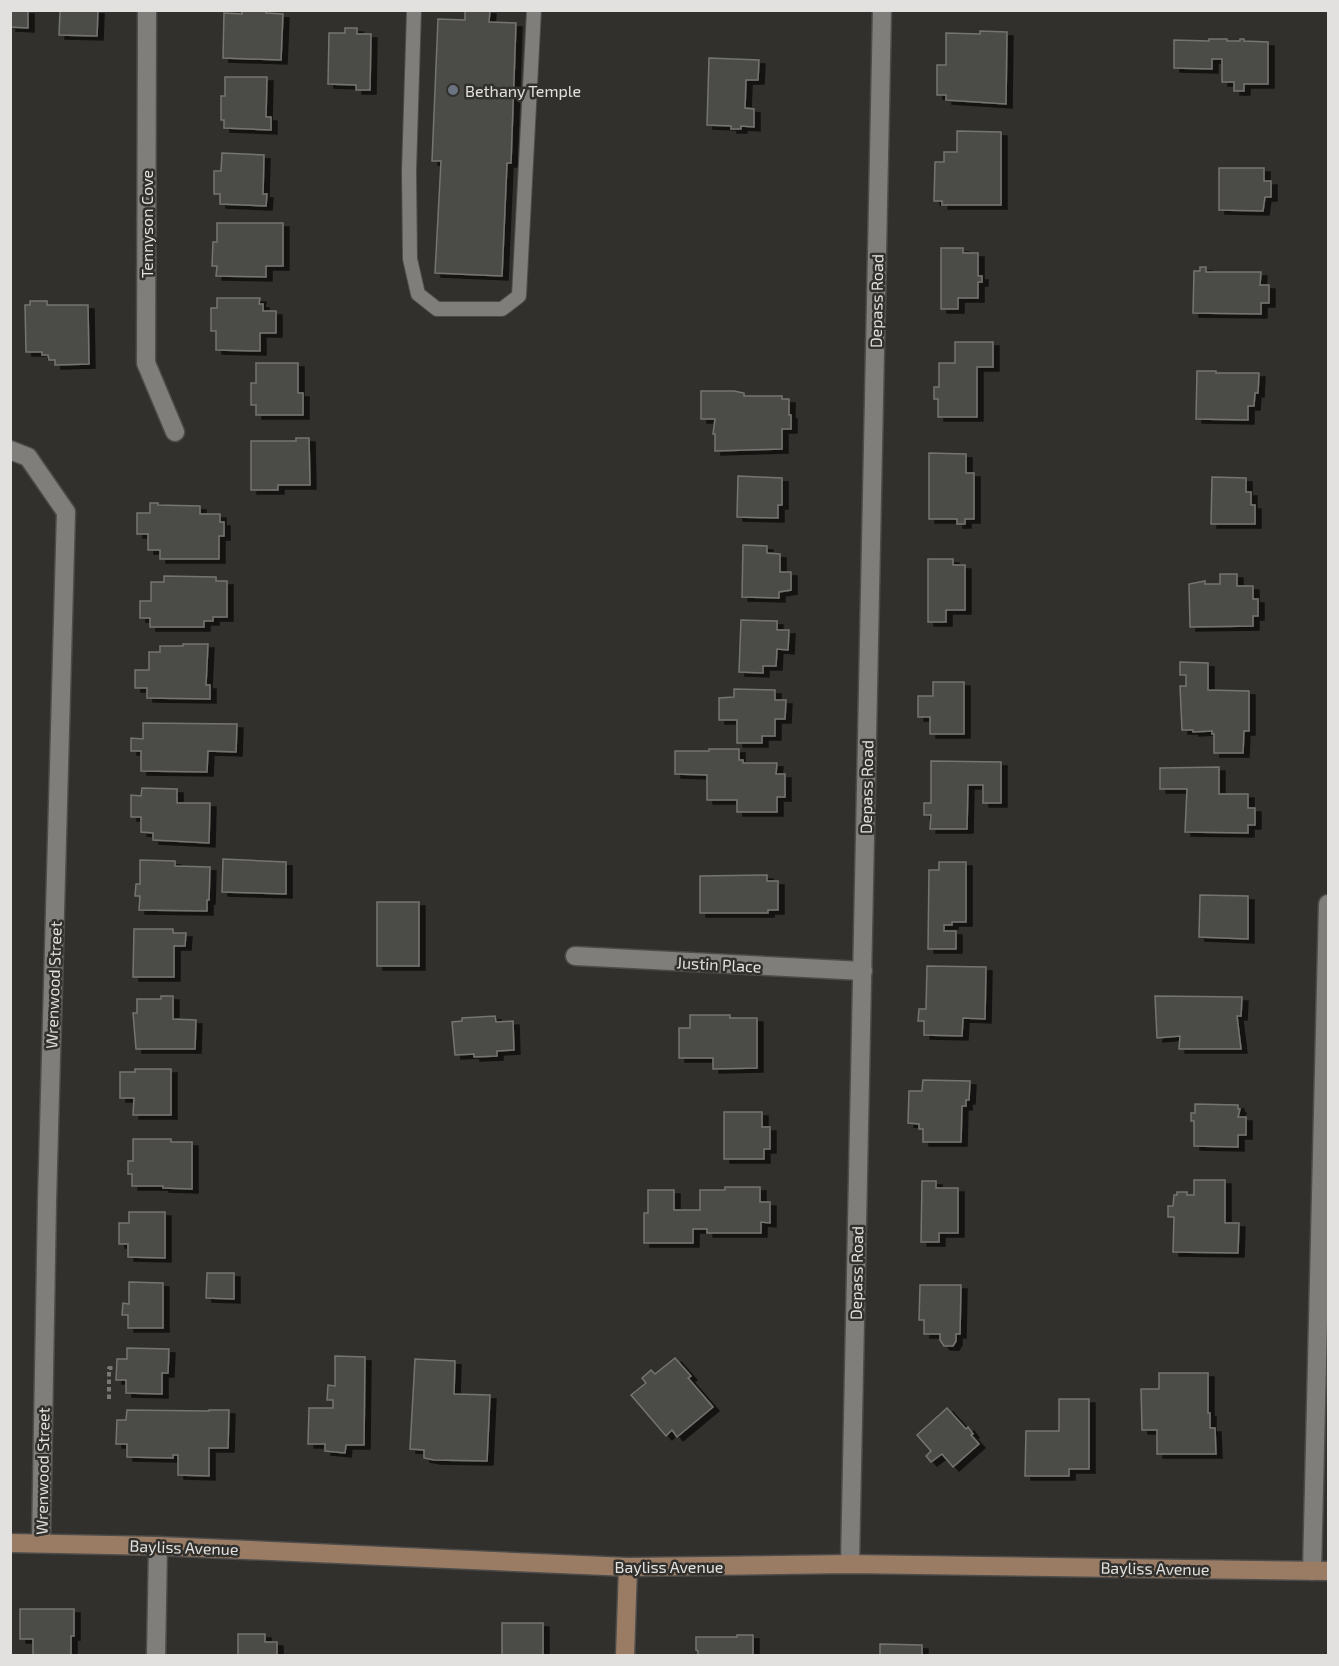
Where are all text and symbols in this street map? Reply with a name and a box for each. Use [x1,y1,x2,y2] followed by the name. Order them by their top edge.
[465,81,581,100] place label: Bethany Temple
[446,83,460,97] marker: Bethany Temple
[137,170,156,278] street label: Tennyson Cove
[866,254,886,348] street label: Depass Road
[856,740,876,834] street label: Depass Road
[41,921,65,1049] street label: Wrenwood Street
[676,952,762,976] street label: Justin Place
[846,1226,866,1320] street label: Depass Road
[31,1407,53,1535] street label: Wrenwood Street
[129,1536,239,1558] street label: Bayliss Avenue
[615,1557,723,1576] street label: Bayliss Avenue
[1100,1558,1210,1578] street label: Bayliss Avenue

